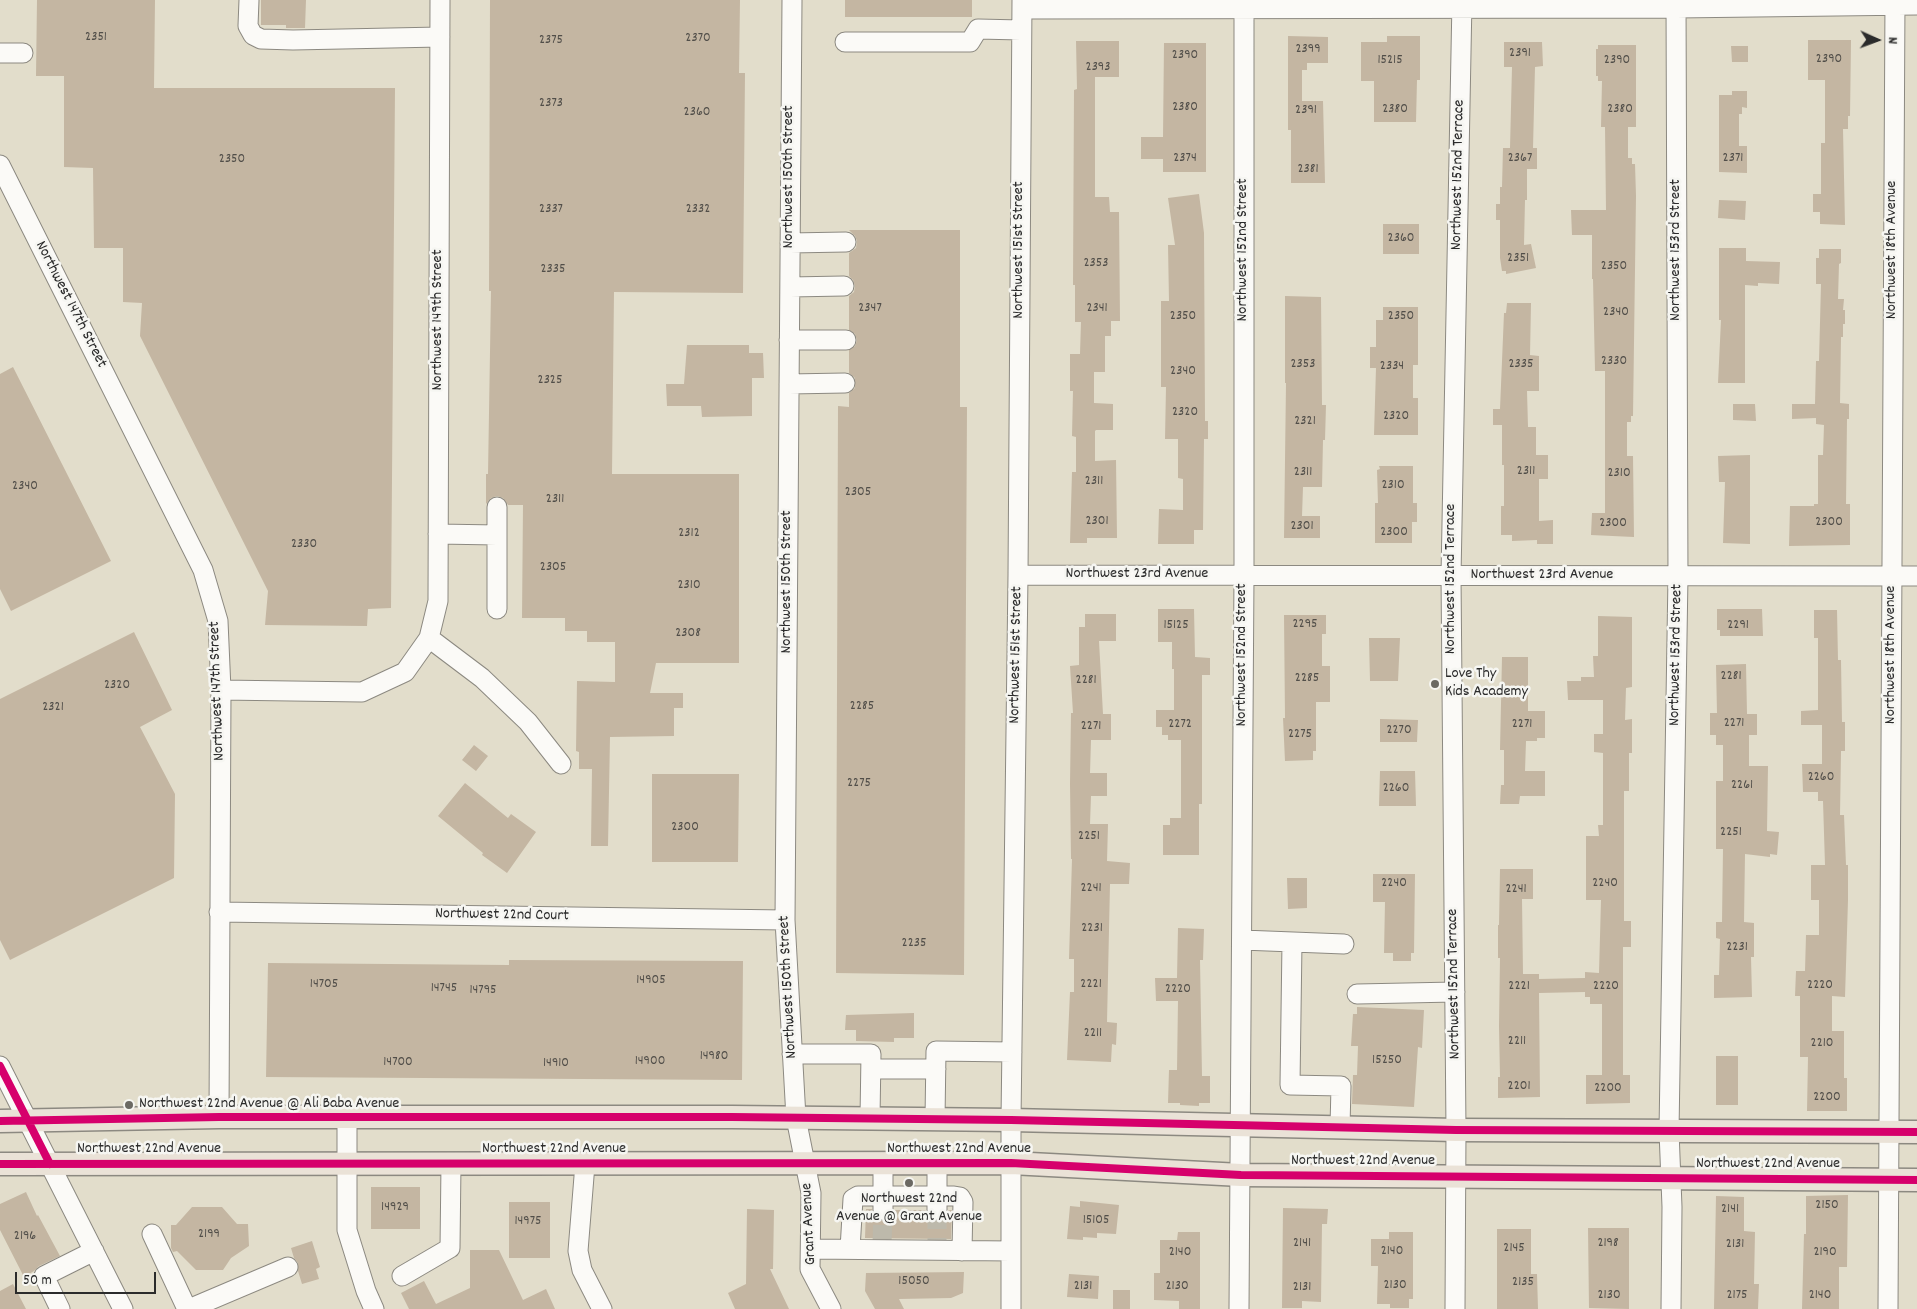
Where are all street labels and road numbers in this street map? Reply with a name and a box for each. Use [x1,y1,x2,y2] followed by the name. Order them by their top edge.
[1448,100,1470,250] street label: Northwest 152nd Terrace
[780,105,800,249] street label: Northwest 150th Street
[1234,178,1254,322] street label: Northwest 152nd Street
[1667,179,1687,321] street label: Northwest 153rd Street
[1010,181,1030,319] street label: Northwest 151st Street
[1883,181,1903,319] street label: Northwest 18th Avenue
[30,238,110,372] street label: Northwest 147th Street
[429,249,449,391] street label: Northwest 149th Street
[1442,504,1462,654] street label: Northwest 152nd Terrace
[778,510,798,654] street label: Northwest 150th Street
[1066,565,1208,585] street label: Northwest 23rd Avenue
[1471,566,1613,586] street label: Northwest 23rd Avenue
[1233,583,1253,727] street label: Northwest 152nd Street
[1666,584,1688,726] street label: Northwest 153rd Street
[1006,586,1028,724] street label: Northwest 151st Street
[1882,586,1902,724] street label: Northwest 18th Avenue
[206,621,230,761] street label: Northwest 147th Street
[435,905,569,927] street label: Northwest 22nd Court
[1444,909,1466,1059] street label: Northwest 152nd Terrace
[776,915,802,1059] street label: Northwest 150th Street
[77,1140,221,1160] street label: Northwest 22nd Avenue
[482,1140,626,1160] street label: Northwest 22nd Avenue
[887,1140,1031,1160] street label: Northwest 22nd Avenue
[1291,1152,1435,1172] street label: Northwest 22nd Avenue
[1696,1155,1840,1175] street label: Northwest 22nd Avenue
[798,1182,822,1266] street label: Grant Avenue

